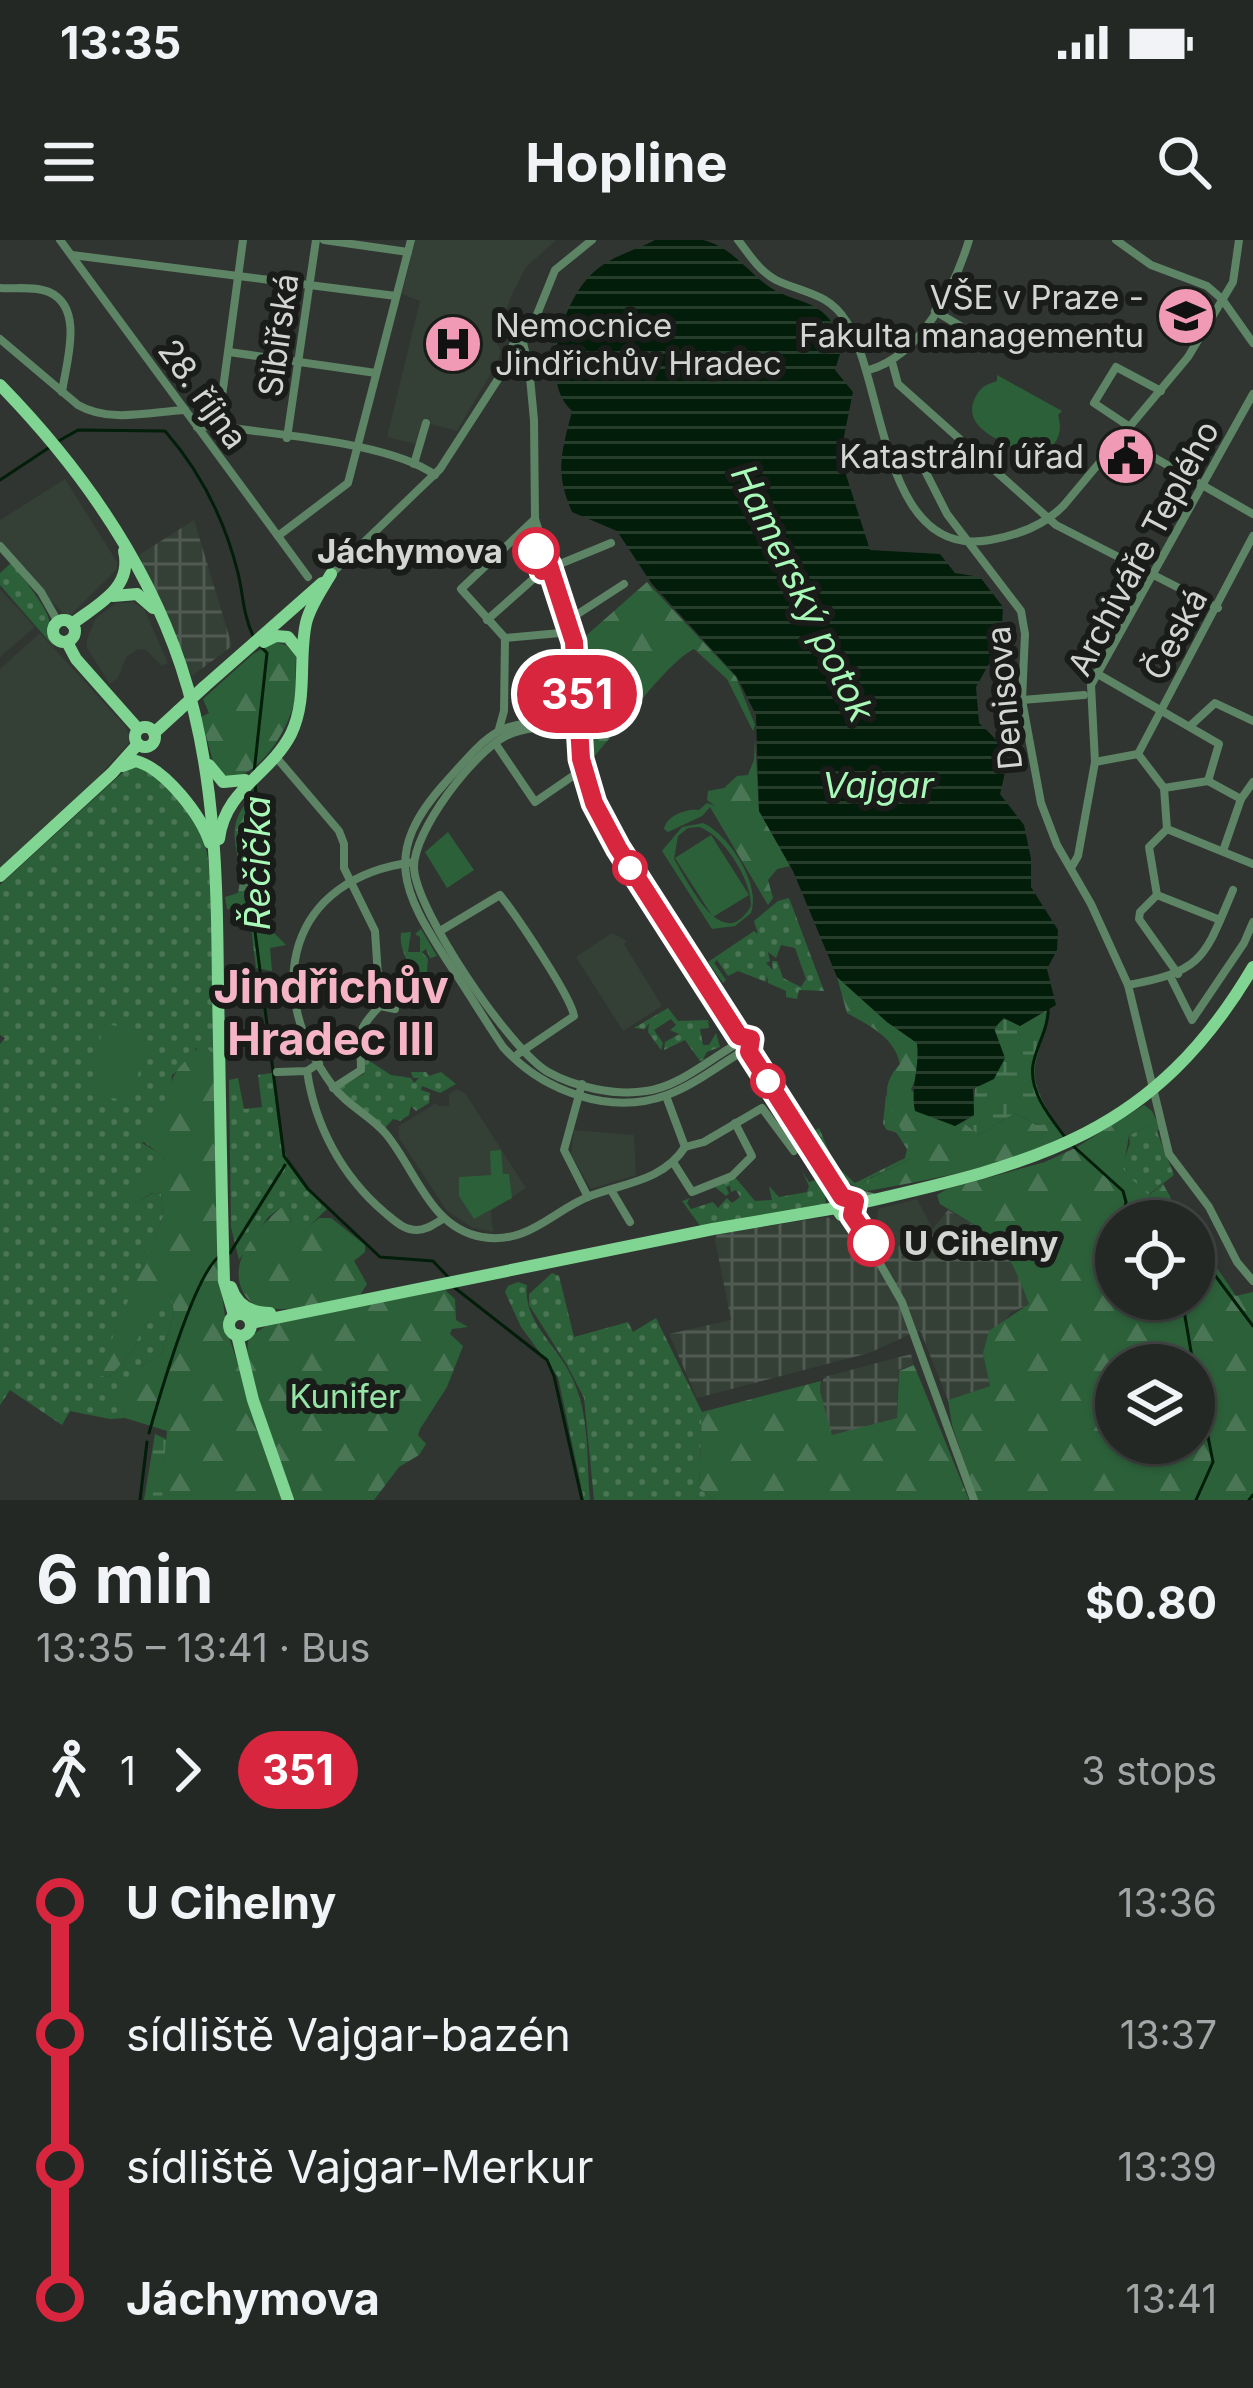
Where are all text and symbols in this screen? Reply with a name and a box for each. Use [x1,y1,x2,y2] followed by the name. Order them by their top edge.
[60,15,181,70] text: 13:35
[36,129,102,195] icon: menu
[1151,129,1217,195] icon: search
[525,130,728,195] text: Hopline
[250,271,306,399] street label: Sibiřská
[799,277,1144,355] place label: VŠE v Praze - Fakulta managementu
[1155,285,1217,347] school or university icon: VŠE v Praze - Fakulta managementu
[495,305,782,383] place label: Nemocnice Jindřichův Hradec
[422,313,484,375] hospital icon: Nemocnice Jindřichův Hradec
[150,331,256,457] street label: 28. října
[1059,414,1227,682] street label: Archiváře Teplého
[1095,425,1157,487] public building icon: Katastrální úřad
[839,436,1084,476] place label: Katastrální úřad
[722,457,885,730] water label: Hamerský potok
[514,529,558,573] marker: Jáchymova
[317,531,503,571] place label: Jáchymova
[1134,582,1216,686] street label: Česká
[978,625,1030,771] street label: Denisova
[508,655,646,733] line badge: 351
[541,668,613,719] text: 351
[822,763,935,807] water label: Vajgar
[235,796,279,930] water label: Řečička
[614,852,646,884] unlabelled marker
[213,959,449,1066] district label: Jindřichův Hradec III
[752,1065,784,1097] unlabelled marker
[1095,1200,1215,1464] map controls
[1095,1200,1215,1320] button: locate
[849,1221,893,1265] marker: U Cihelny
[904,1223,1058,1263] place label: U Cihelny
[1095,1344,1215,1464] button: layers
[290,1376,400,1416] park label: Kunifer
[36,1539,214,1619] text: 6 min
[1085,1575,1217,1630] text: $0.80
[36,1624,370,1671] text: 13:35 – 13:41 · Bus
[36,1737,102,1803] icon: walk
[154,1737,220,1803] icon: forward
[262,1744,334,1795] text: 351
[120,1747,136,1794] text: 1
[1081,1747,1217,1794] text: 3 stops
[126,1875,336,1930] text: U Cihelny
[1118,1879,1217,1926] text: 13:36
[126,2007,571,2062] text: sídliště Vajgar-bazén
[1120,2011,1217,2058] text: 13:37
[126,2139,593,2194] text: sídliště Vajgar-Merkur
[1118,2143,1217,2190] text: 13:39
[126,2271,380,2326] text: Jáchymova
[1126,2275,1217,2322] text: 13:41

